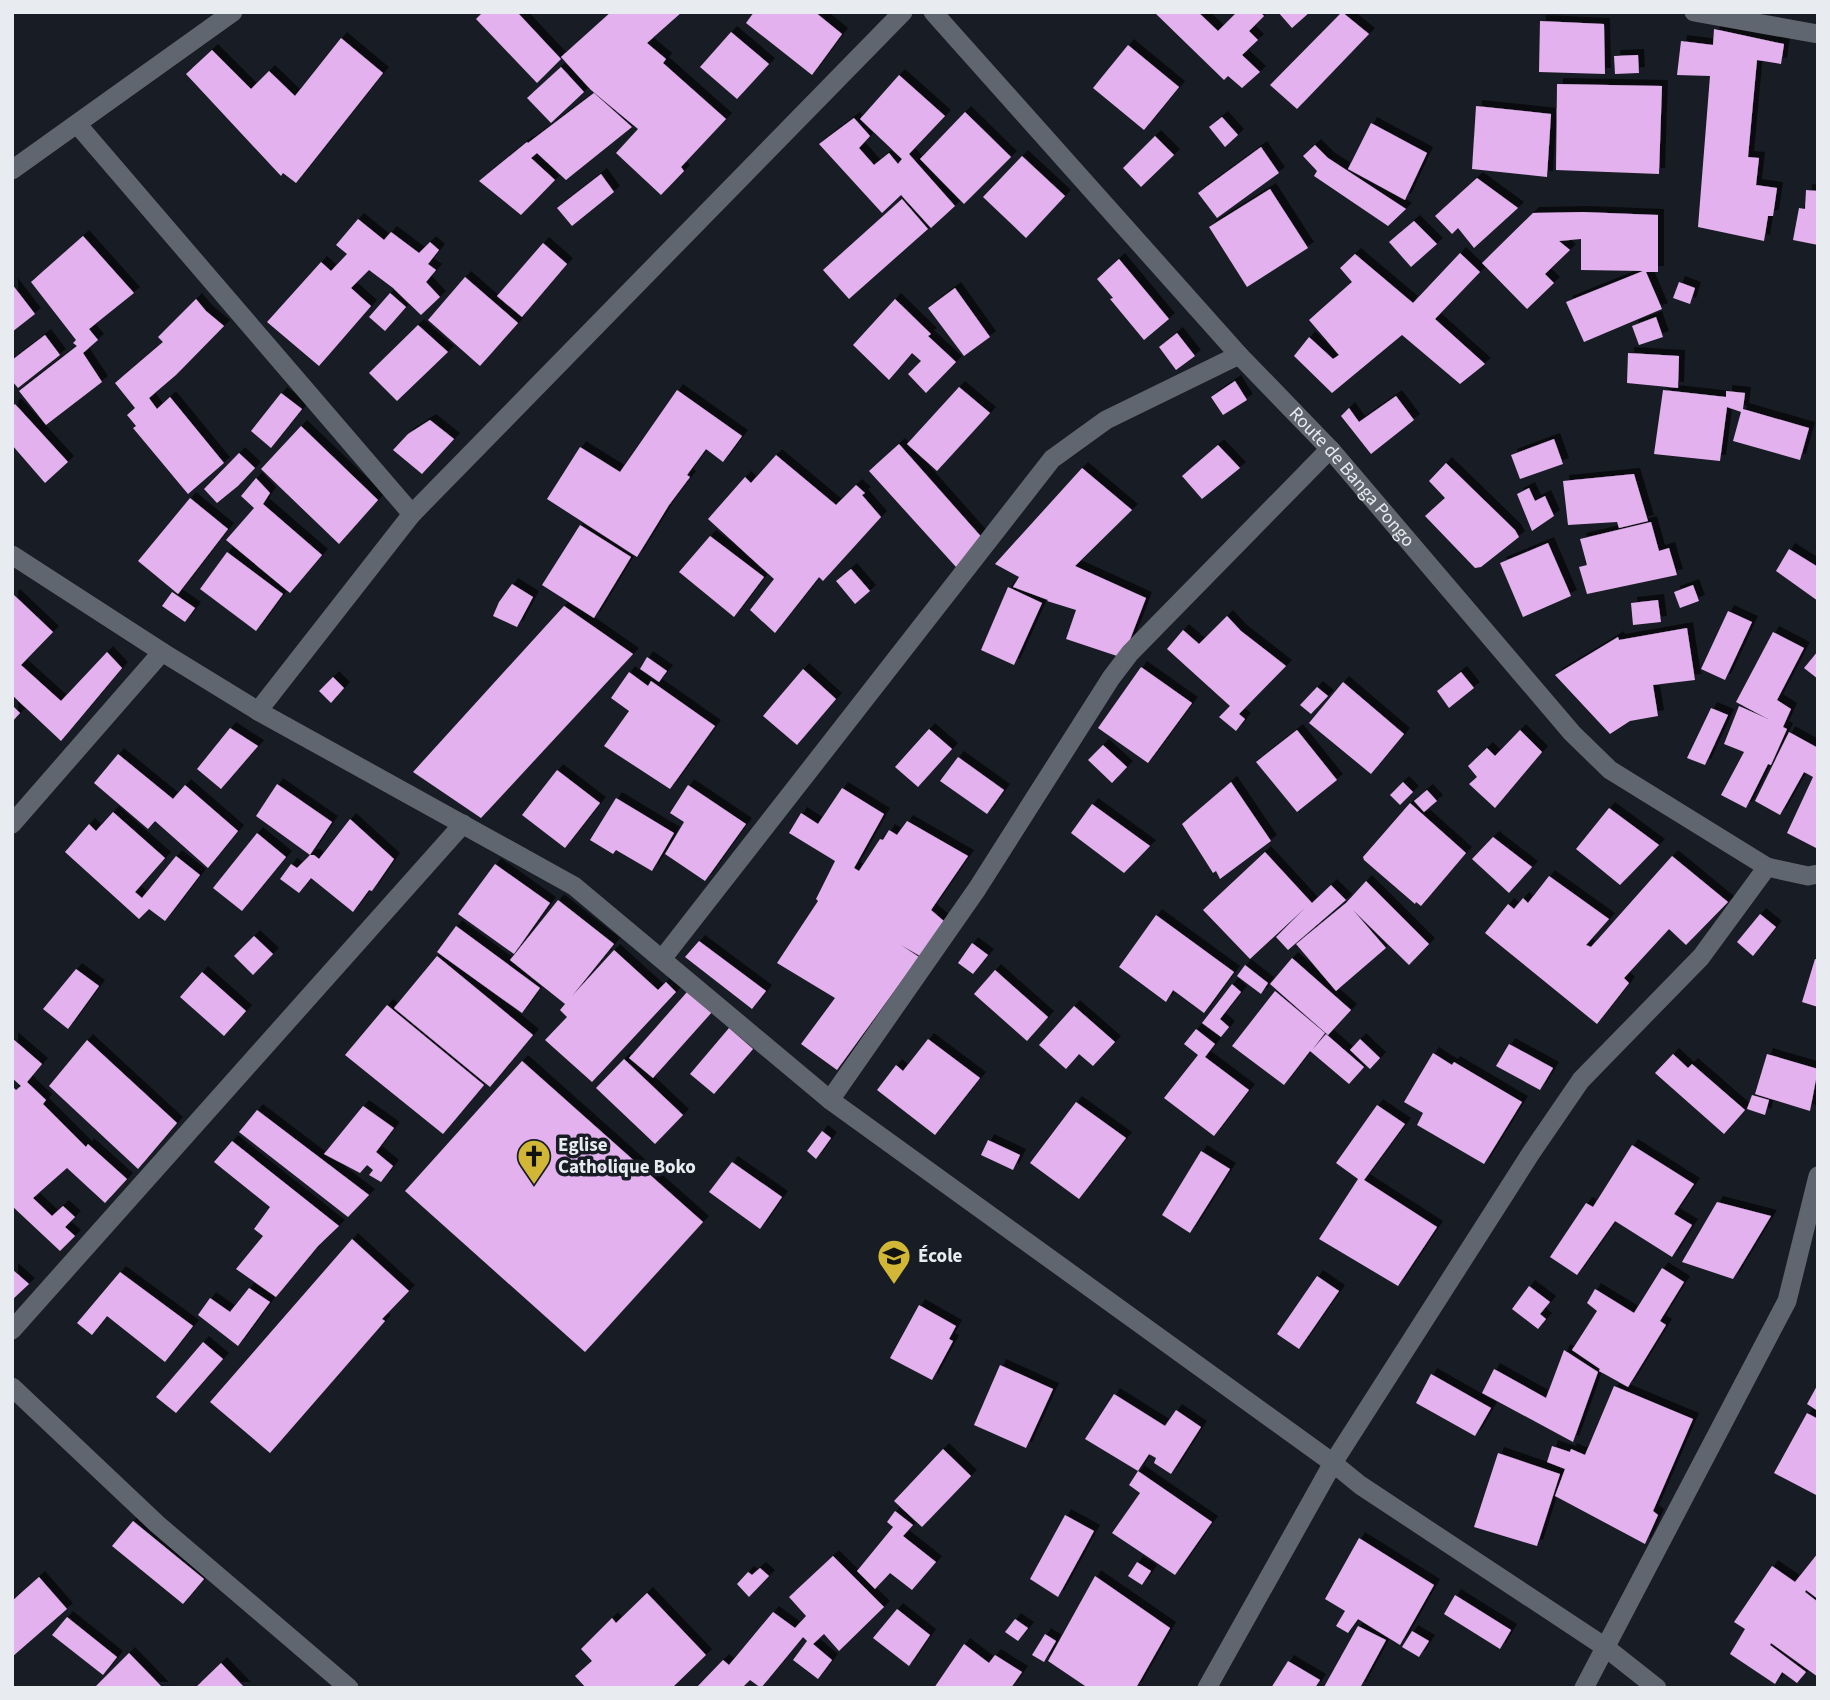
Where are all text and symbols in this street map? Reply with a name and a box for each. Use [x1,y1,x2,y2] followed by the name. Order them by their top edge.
[1283,401,1421,553] street label: Route de Banga Pongo
[558,1132,696,1181] place label: Eglise Catholique Boko
[515,1137,553,1186] church icon: Eglise Catholique Boko
[875,1237,913,1286] school or university icon: École
[918,1243,963,1270] place label: École

